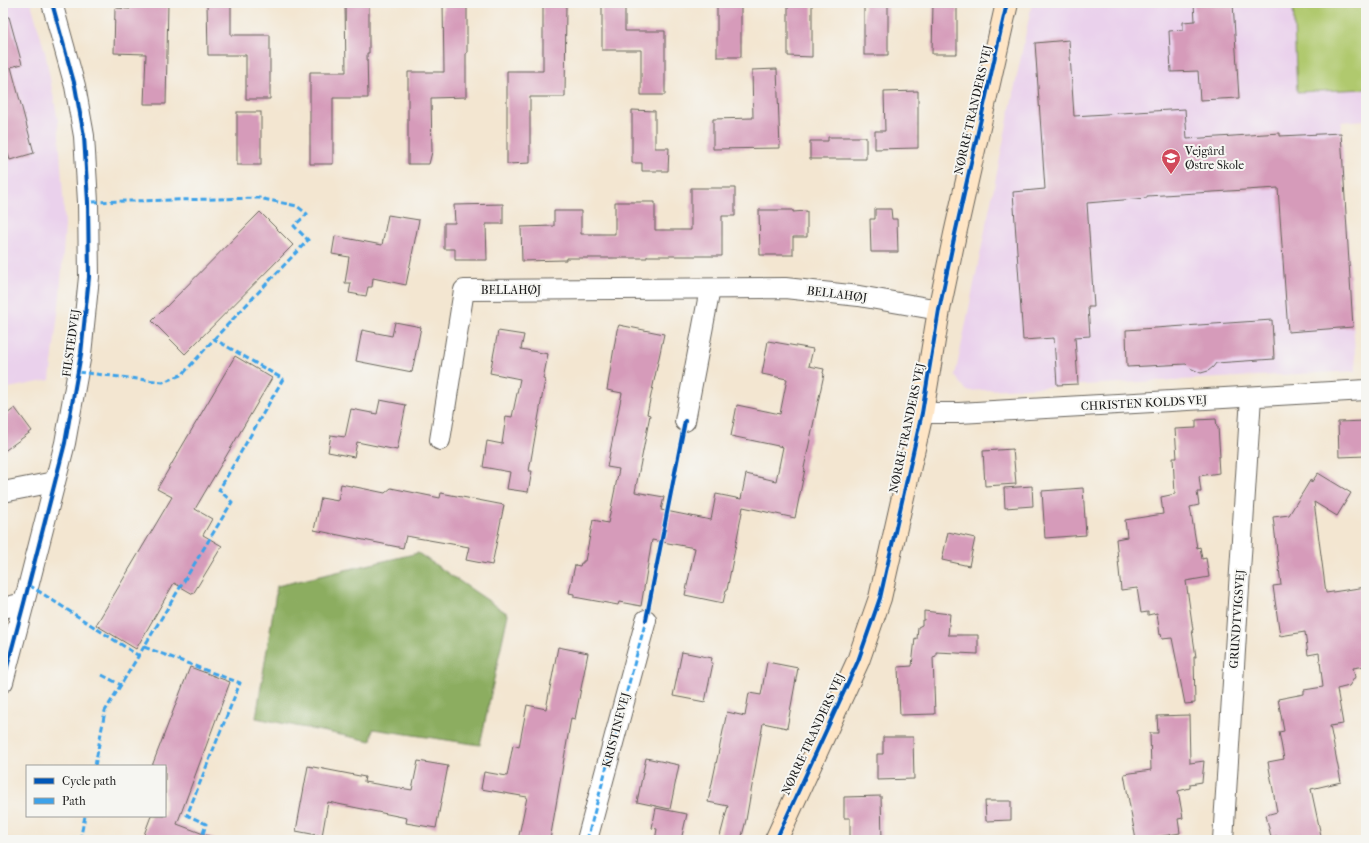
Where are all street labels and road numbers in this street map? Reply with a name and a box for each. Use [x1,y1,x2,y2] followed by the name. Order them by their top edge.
[951,43,995,176] street label: NØRRE TRANDERS VEJ
[481,283,542,297] street label: BELLAHØJ
[806,283,868,305] street label: BELLAHØJ
[59,308,83,378] street label: FILSTEDVEJ
[886,361,928,494] street label: NØRRE TRANDERS VEJ
[1080,393,1208,413] street label: CHRISTEN KOLDS VEJ
[1227,569,1247,669] street label: GRUNDTVIGSVEJ
[779,670,848,797] street label: NØRRE TRANDERS VEJ
[599,690,633,769] street label: KRISTINEVEJ

